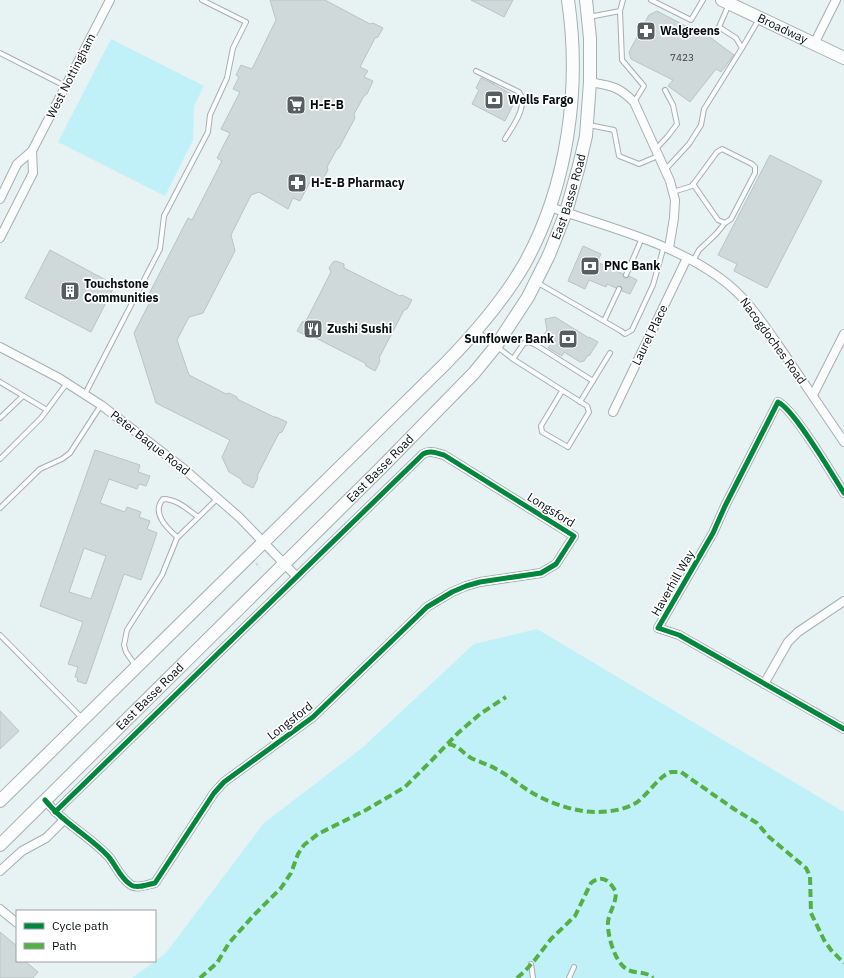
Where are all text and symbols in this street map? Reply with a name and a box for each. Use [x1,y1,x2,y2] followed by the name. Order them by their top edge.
[755,10,810,47] street label: Broadway
[635,20,657,42] pharmacy icon: Walgreens
[660,23,720,38] place label: Walgreens
[43,31,98,121] street label: West Nottingham
[670,51,694,64] house number: 7423
[483,89,505,111] bank icon: Wells Fargo
[508,92,574,107] place label: Wells Fargo
[285,94,307,116] supermarket icon: H-E-B
[310,97,344,112] place label: H-E-B
[548,152,589,242] street label: East Basse Road
[286,172,308,194] pharmacy icon: H-E-B Pharmacy
[311,175,405,190] place label: H-E-B Pharmacy
[579,255,601,277] bank icon: PNC Bank
[604,258,660,273] place label: PNC Bank
[84,276,159,305] place label: Touchstone Communities
[59,280,81,302] building icon: Touchstone Communities
[737,295,810,387] street label: Nacogdoches Road
[628,302,671,368] street label: Laurel Place
[302,318,324,340] restaurant icon: Zushi Sushi
[327,321,392,336] place label: Zushi Sushi
[557,328,579,350] bank icon: Sunflower Bank
[464,331,554,346] place label: Sunflower Bank
[108,407,193,478] street label: Peter Baque Road
[343,431,417,505] street label: East Basse Road
[525,489,578,530] street label: Longsford
[648,547,697,618] street label: Haverhill Way
[113,660,187,733] street label: East Basse Road
[264,698,315,743] street label: Longsford
[16,910,156,962] legend
[52,918,109,933] text: Cycle path
[52,938,77,953] text: Path

